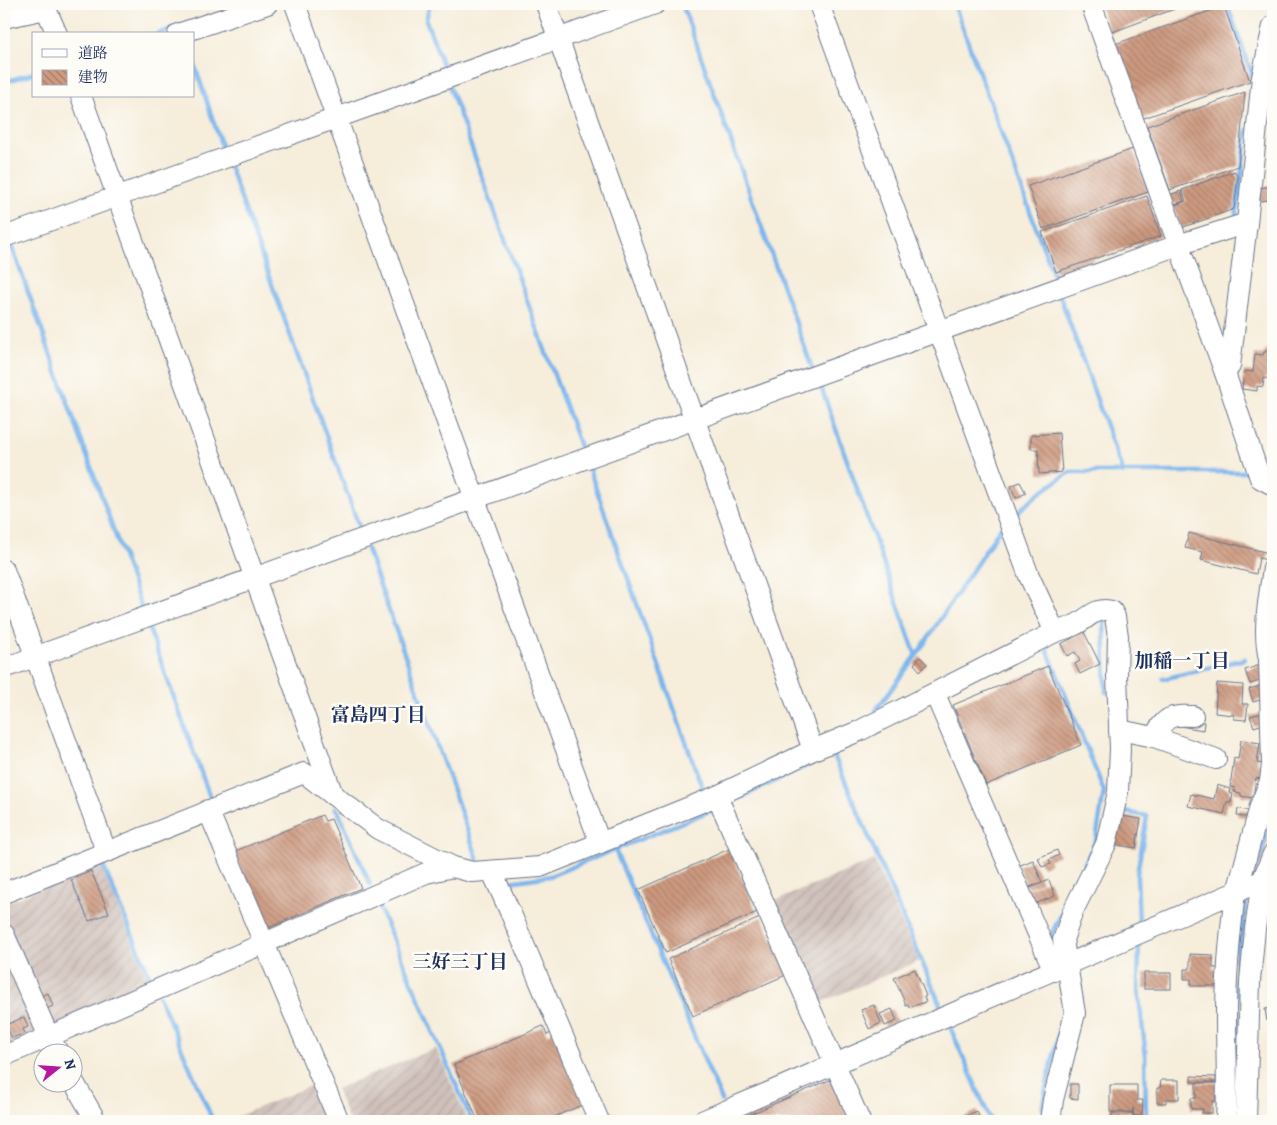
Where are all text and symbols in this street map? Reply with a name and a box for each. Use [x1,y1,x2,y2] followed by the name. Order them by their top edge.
[32,32,195,98] legend
[78,43,108,63] text: 道路
[78,67,108,87] text: 建物
[1134,648,1230,674] district label: 加稲一丁目
[330,702,426,728] district label: 富島四丁目
[412,949,508,975] district label: 三好三丁目
[32,1042,82,1092] north arrow
[59,1057,81,1072] text: N

